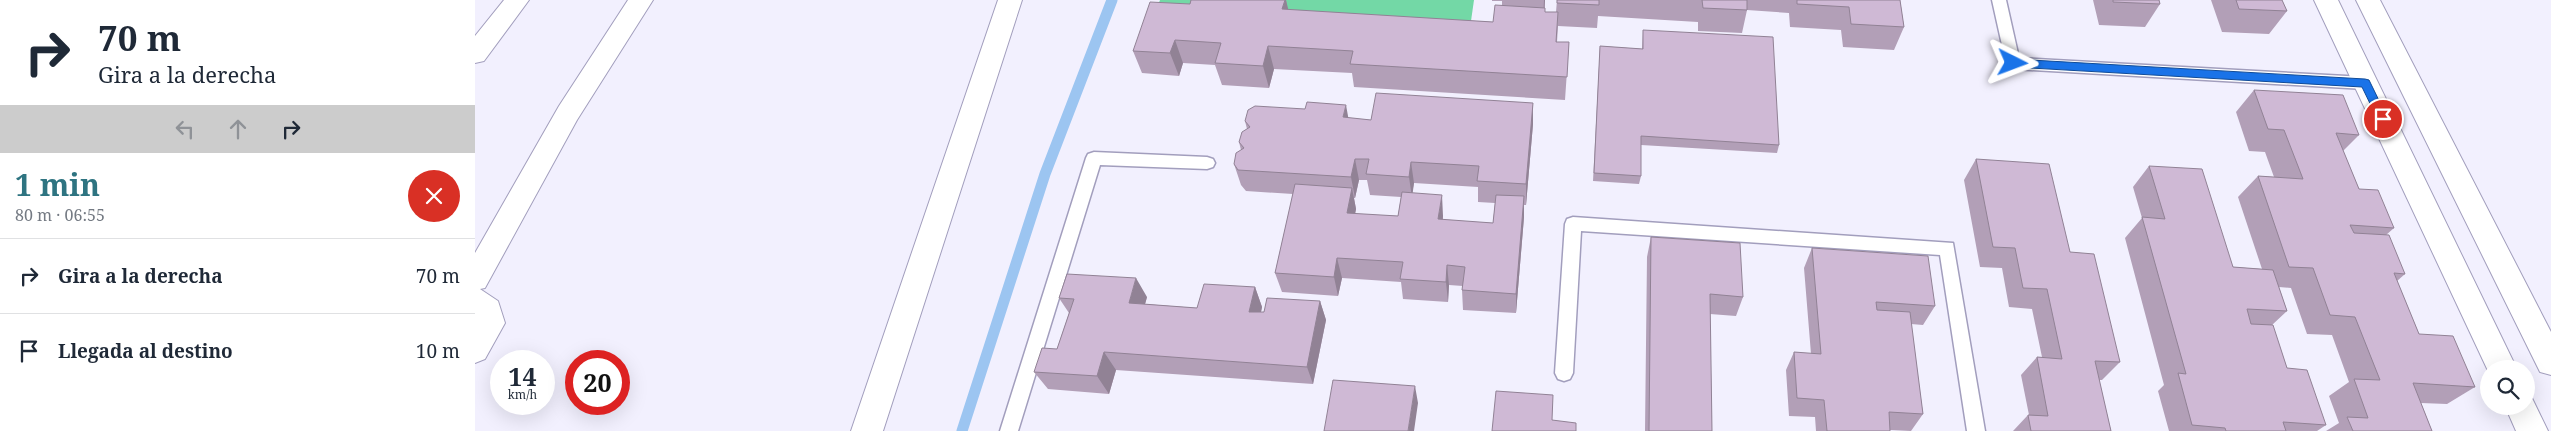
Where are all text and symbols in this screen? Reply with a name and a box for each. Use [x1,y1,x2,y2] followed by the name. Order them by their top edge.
[98,14,181,61] text: 70 m
[15,20,80,85] icon: right
[1986,36,2038,88] position arrow
[98,59,276,89] text: Gira a la derecha
[2362,98,2404,140] pin
[2369,105,2397,133] icon: arrive
[171,115,199,143] icon: left
[224,115,252,143] icon: ahead
[277,115,305,143] icon: right
[15,164,100,205] text: 1 min
[408,170,460,222] button: close
[15,204,105,226] text: 80 m · 06:55
[15,262,43,290] icon: right
[58,263,223,289] text: Gira a la derecha
[416,263,460,289] text: 70 m
[15,337,43,365] icon: arrive
[58,338,233,364] text: Llegada al destino
[416,338,460,364] text: 10 m
[565,350,630,415] speed limit sign: 20
[508,359,537,393] text: 14
[2480,360,2535,415] map controls
[2480,360,2535,415] button: search
[508,386,537,403] text: km/h

